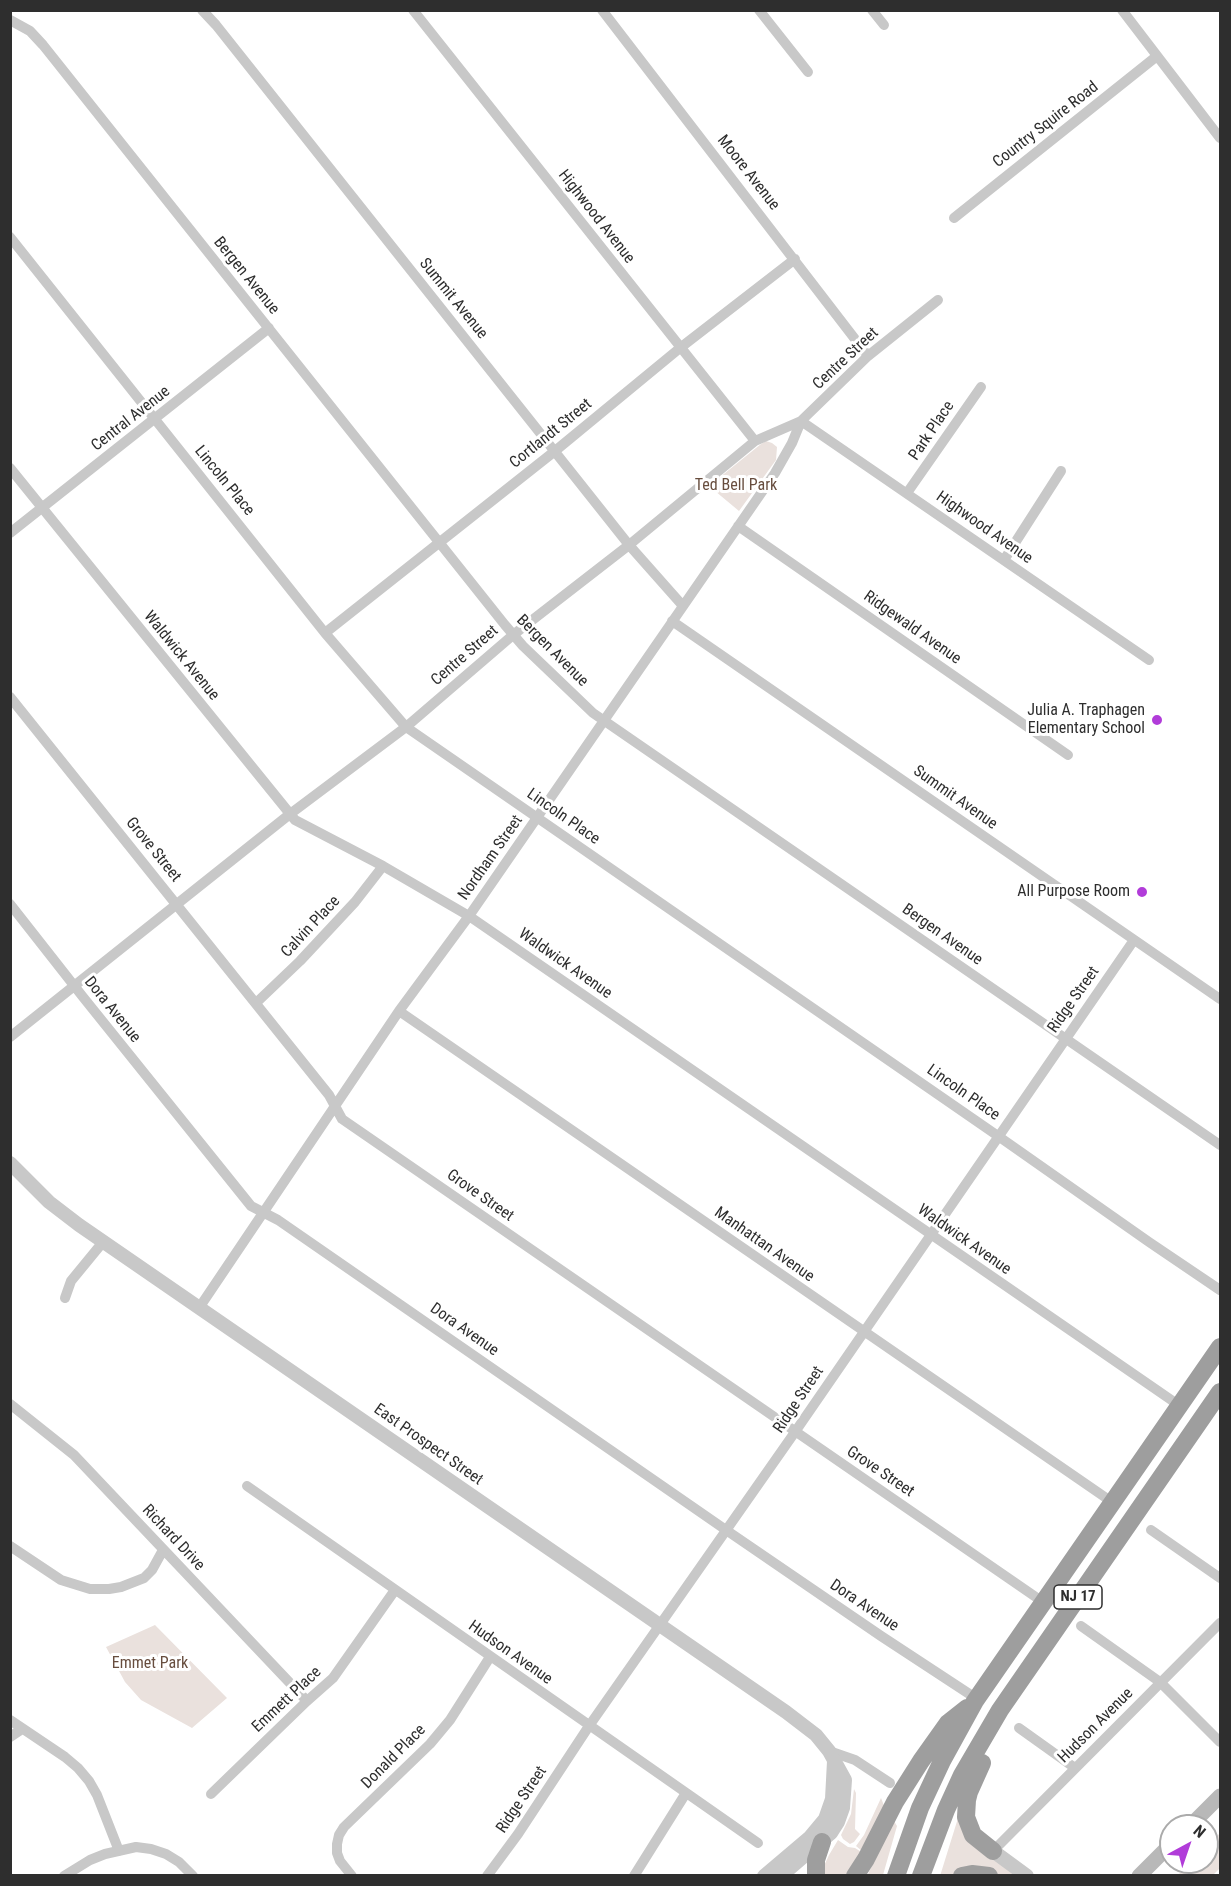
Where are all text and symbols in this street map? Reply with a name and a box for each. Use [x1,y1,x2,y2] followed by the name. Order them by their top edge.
[989,78,1103,172] street label: Country Squire Road
[713,132,783,214] street label: Moore Avenue
[554,166,638,268] street label: Highwood Avenue
[209,233,283,319] street label: Bergen Avenue
[415,255,491,343] street label: Summit Avenue
[809,324,883,394] street label: Centre Street
[88,382,174,456] street label: Central Avenue
[506,395,596,473] street label: Cortlandt Street
[905,398,959,464] street label: Park Place
[190,442,258,520] street label: Lincoln Place
[695,476,777,496] park label: Ted Bell Park
[932,488,1036,568] street label: Highwood Avenue
[859,587,965,669] street label: Ridgewald Avenue
[139,607,223,705] street label: Waldwick Avenue
[512,611,592,691] street label: Bergen Avenue
[428,622,502,690] street label: Centre Street
[1027,701,1145,739] place label: Julia A. Traphagen Elementary School
[1150,713,1164,727] marker: Julia A. Traphagen Elementary School
[909,762,1001,834] street label: Summit Avenue
[523,785,603,849] street label: Lincoln Place
[455,812,527,904] street label: Nordham Street
[121,814,185,886] street label: Grove Street
[1017,882,1130,902] place label: All Purpose Room
[1135,885,1149,899] marker: All Purpose Room
[278,892,344,962] street label: Calvin Place
[898,900,986,970] street label: Bergen Avenue
[515,925,615,1003] street label: Waldwick Avenue
[1044,963,1104,1037] street label: Ridge Street
[80,973,144,1047] street label: Dora Avenue
[923,1061,1003,1125] street label: Lincoln Place
[443,1166,517,1226] street label: Grove Street
[914,1201,1014,1279] street label: Waldwick Avenue
[710,1203,818,1287] street label: Manhattan Avenue
[426,1299,502,1361] street label: Dora Avenue
[770,1363,828,1437] street label: Ridge Street
[370,1400,486,1490] street label: East Prospect Street
[843,1442,917,1502] street label: Grove Street
[138,1501,208,1575] street label: Richard Drive
[826,1576,902,1636] street label: Dora Avenue
[1054,1585,1102,1609] road number: NJ 17
[464,1617,556,1689] street label: Hudson Avenue
[112,1654,188,1674] park label: Emmet Park
[248,1663,326,1737] street label: Emmett Place
[1054,1684,1138,1768] street label: Hudson Avenue
[358,1721,430,1793] street label: Donald Place
[493,1763,551,1837] street label: Ridge Street
[1159,1814,1219,1874] north arrow
[1190,1821,1209,1842] text: N

